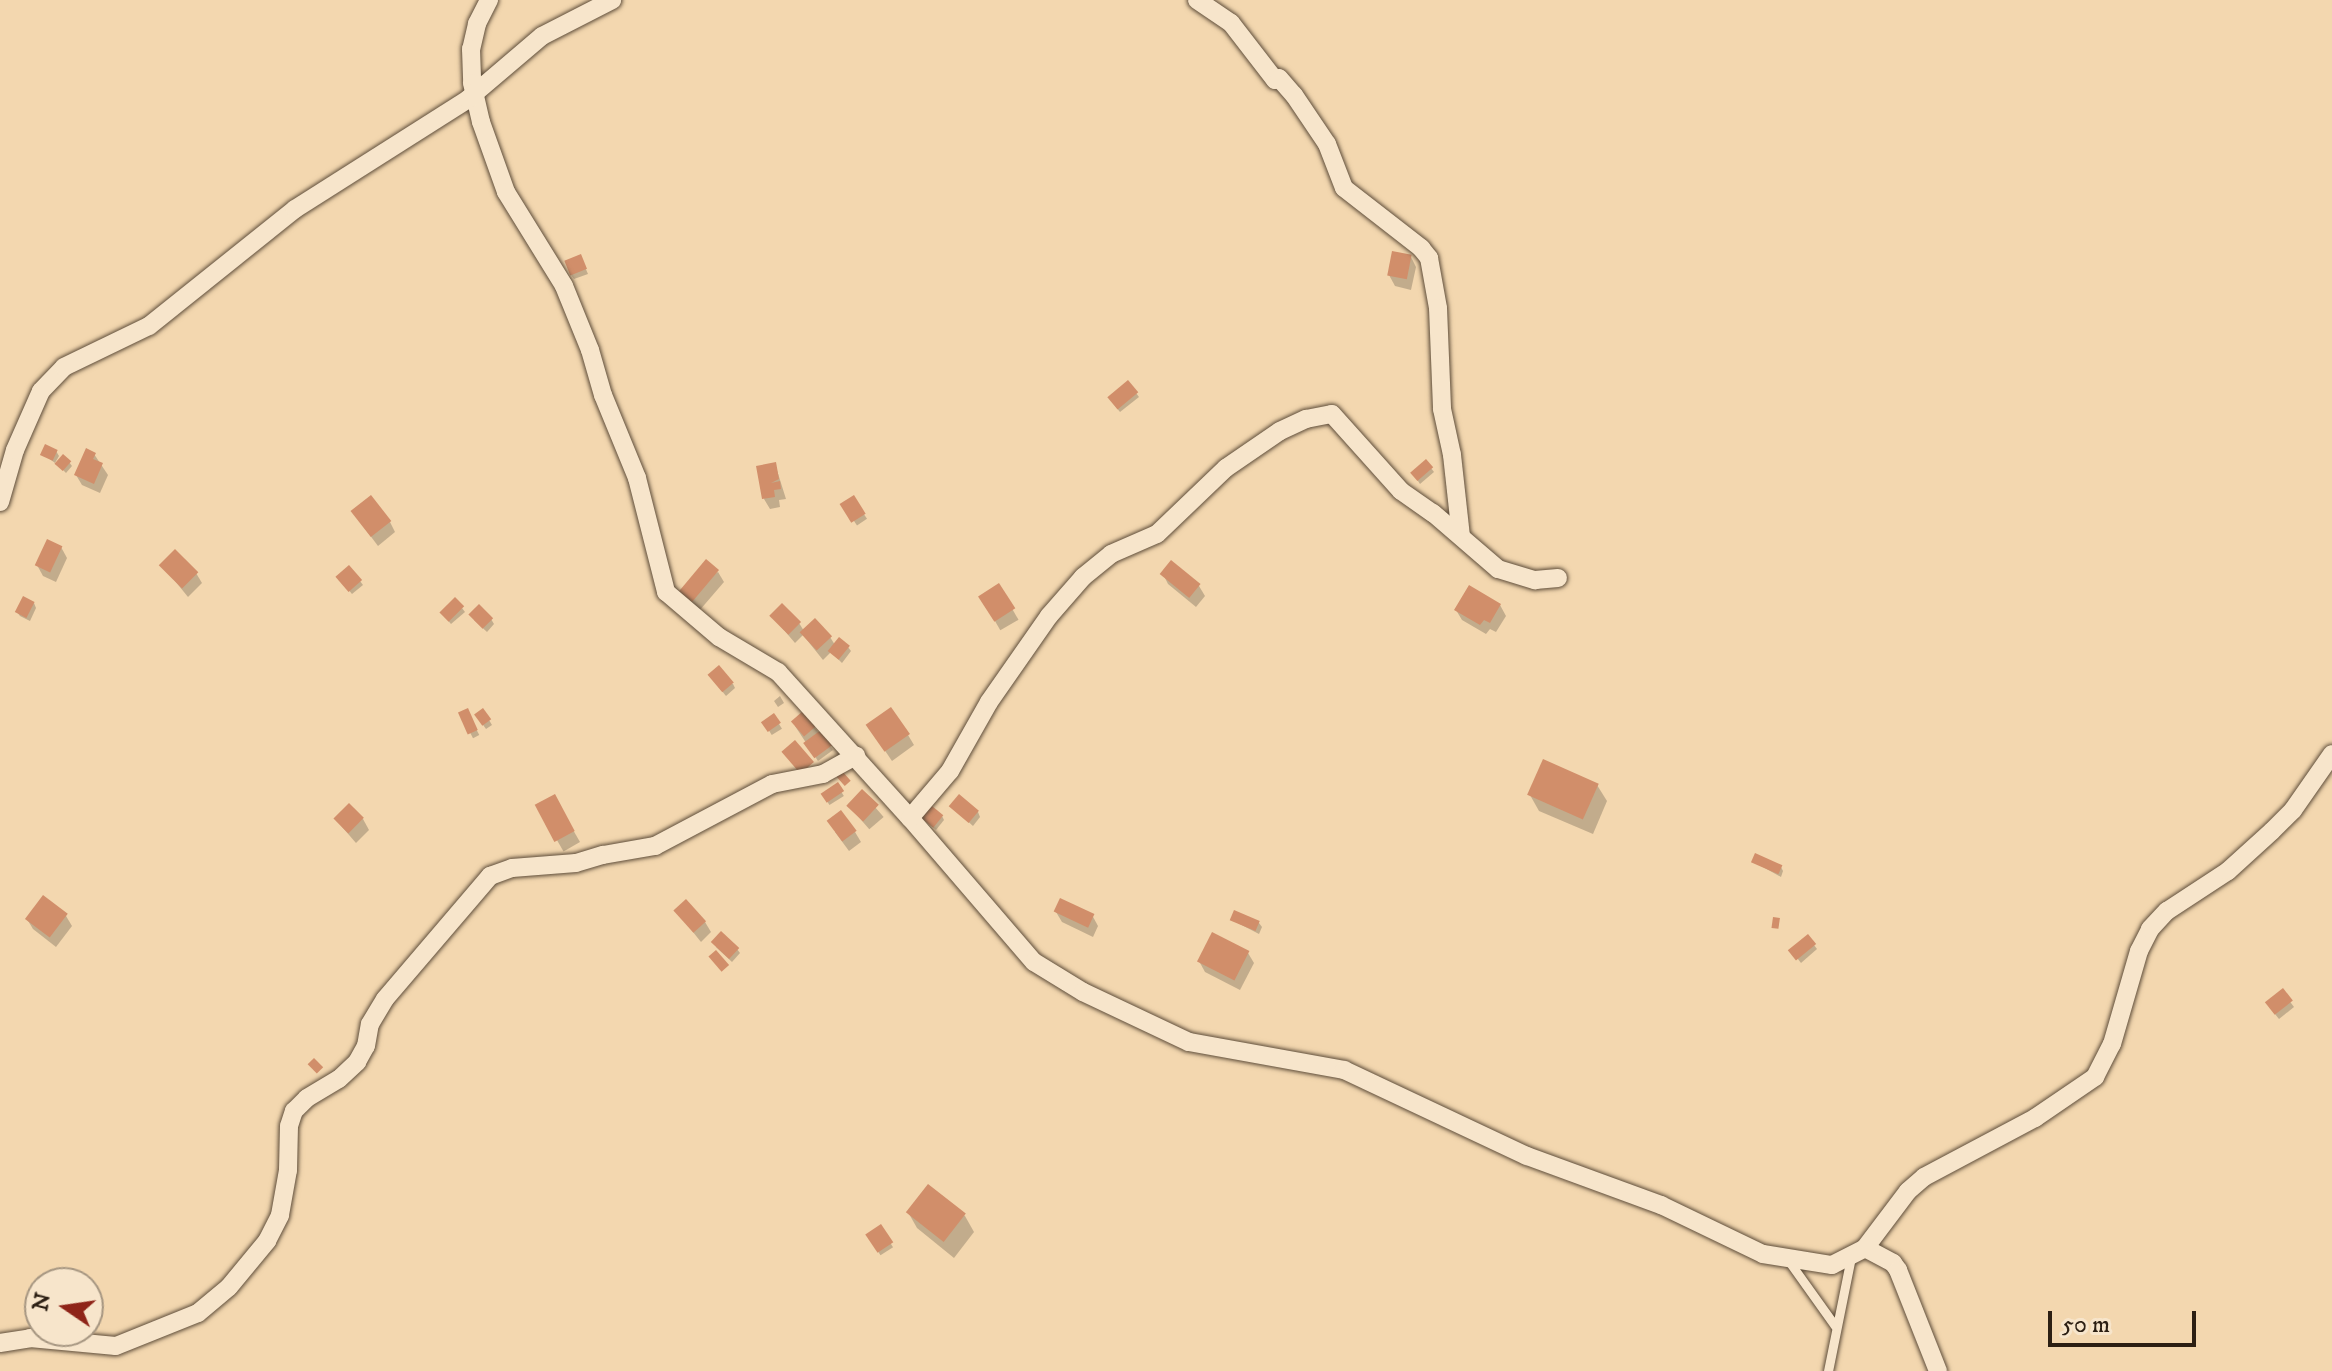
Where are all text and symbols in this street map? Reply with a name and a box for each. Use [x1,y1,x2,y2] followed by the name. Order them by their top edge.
[24,1267,104,1347] north arrow
[27,1290,57,1314] text: N
[2052,1295,2200,1345] scale bar
[2062,1310,2110,1340] text: 50 m

